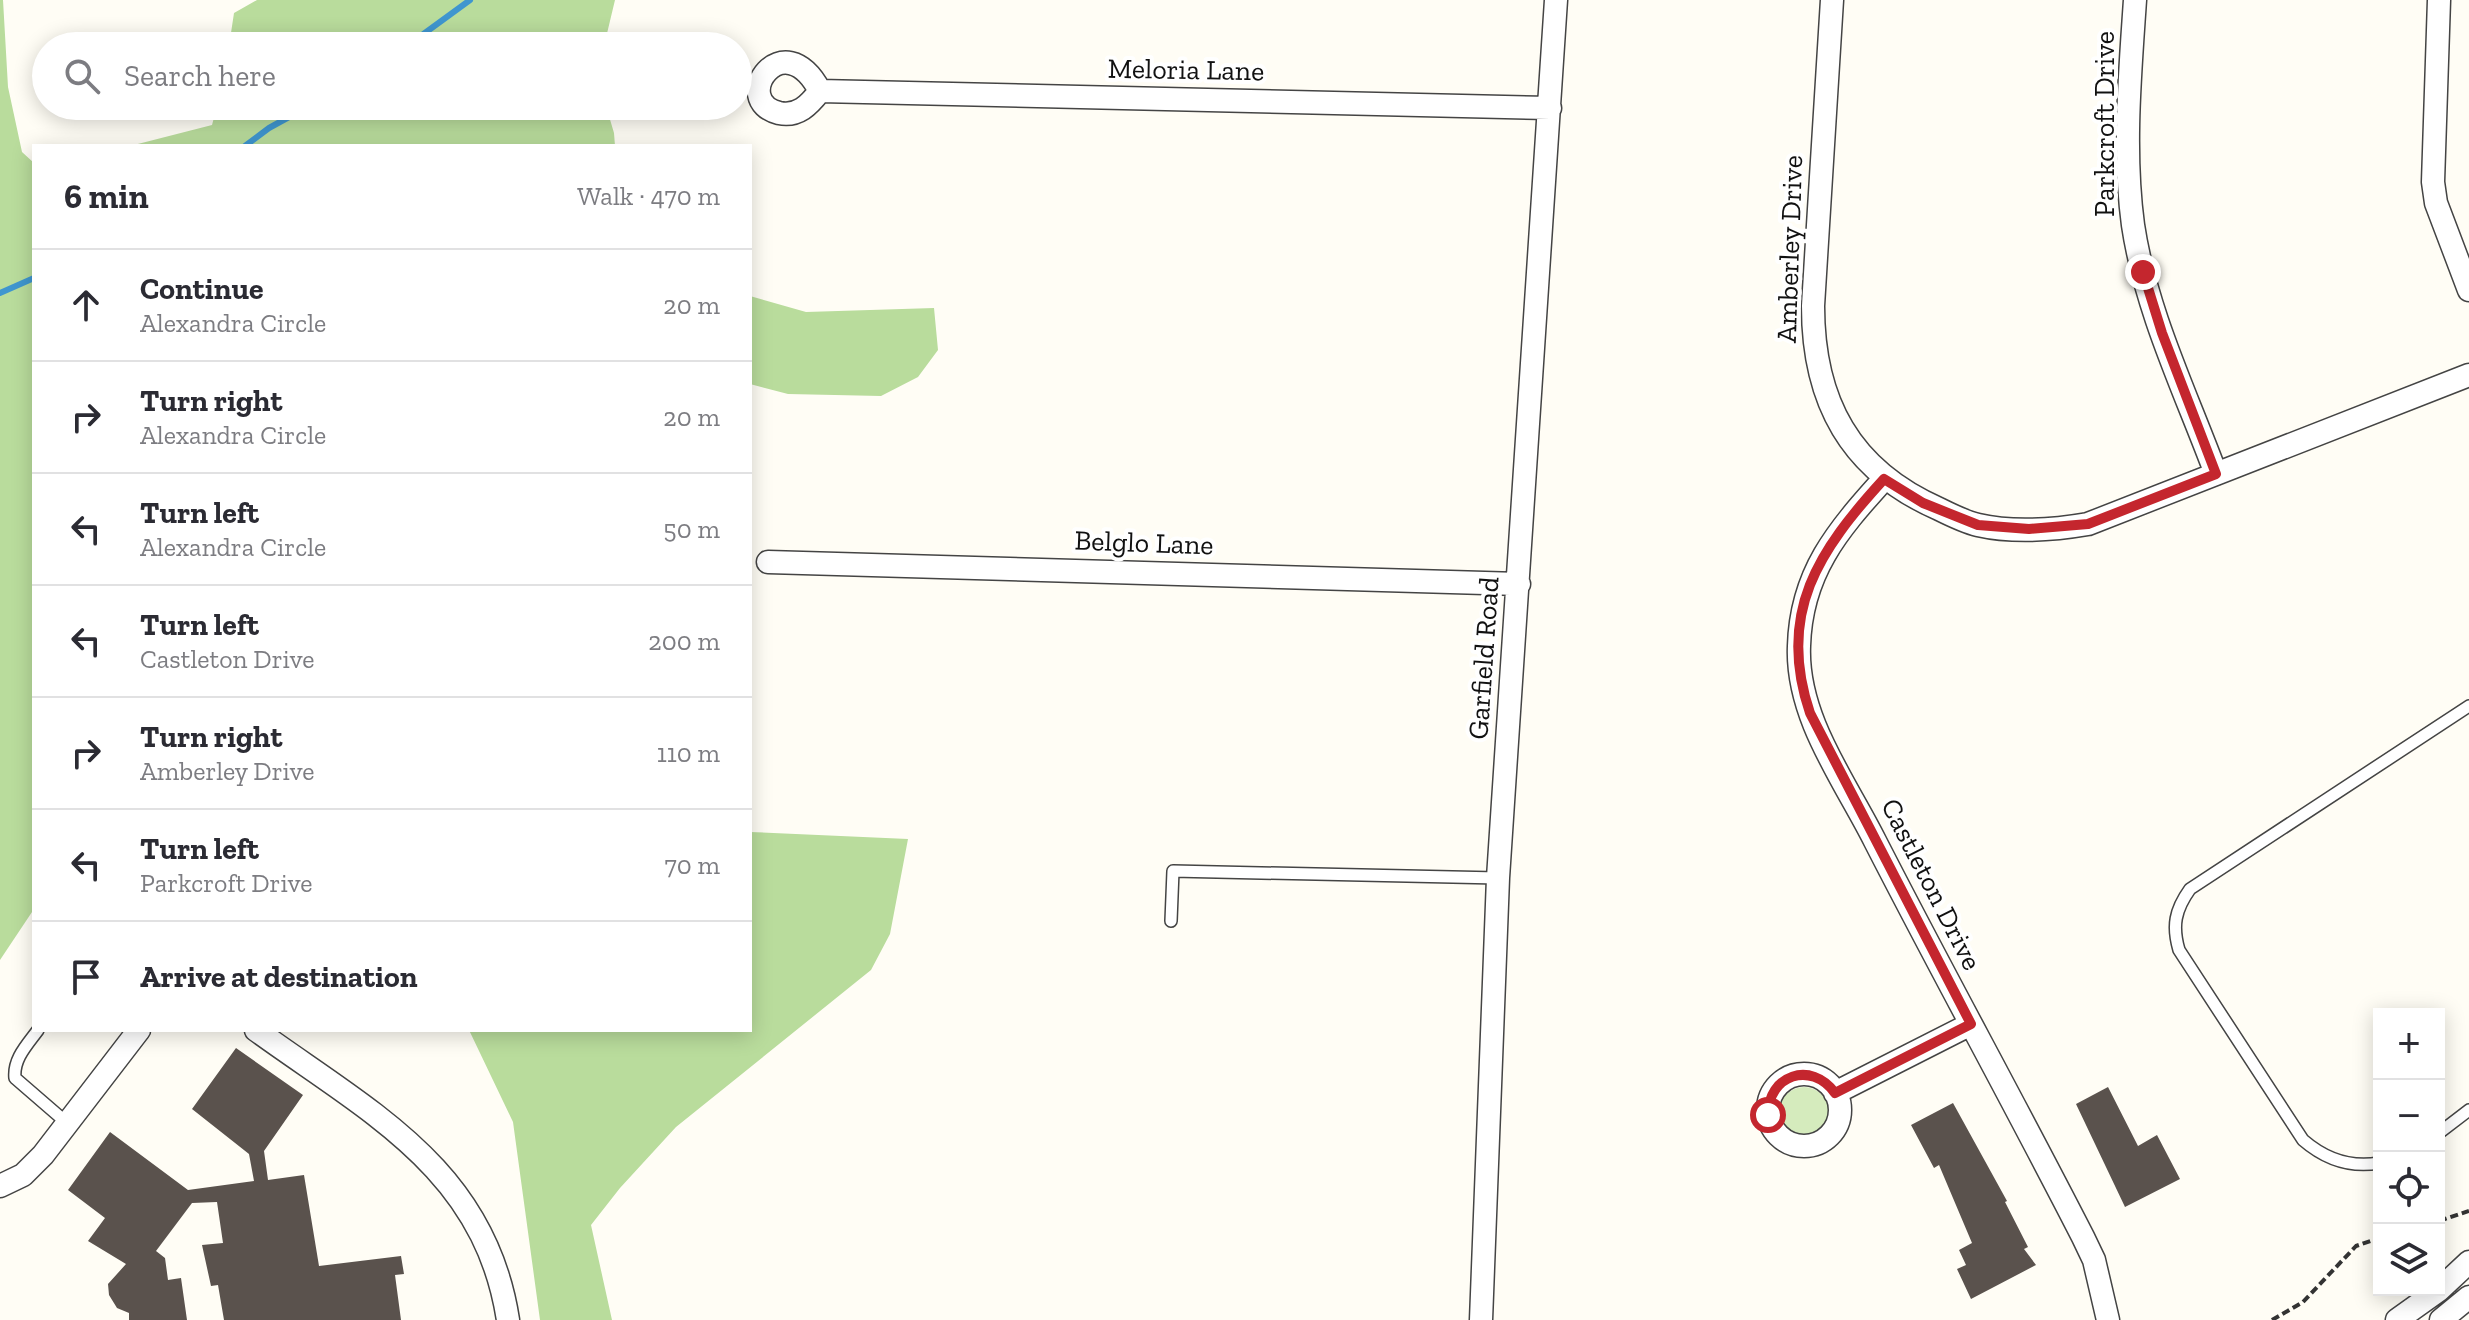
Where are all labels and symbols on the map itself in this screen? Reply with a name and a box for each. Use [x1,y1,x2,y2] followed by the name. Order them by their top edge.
[2088,31,2121,217] street label: Parkcroft Drive
[1107,52,1265,87] street label: Meloria Lane
[1770,154,1809,344] street label: Amberley Drive
[2125,254,2161,290] route end
[1074,524,1214,561] street label: Belglo Lane
[1461,576,1506,741] street label: Garfield Road
[1874,793,1989,975] street label: Castleton Drive
[1750,1097,1786,1133] route start

